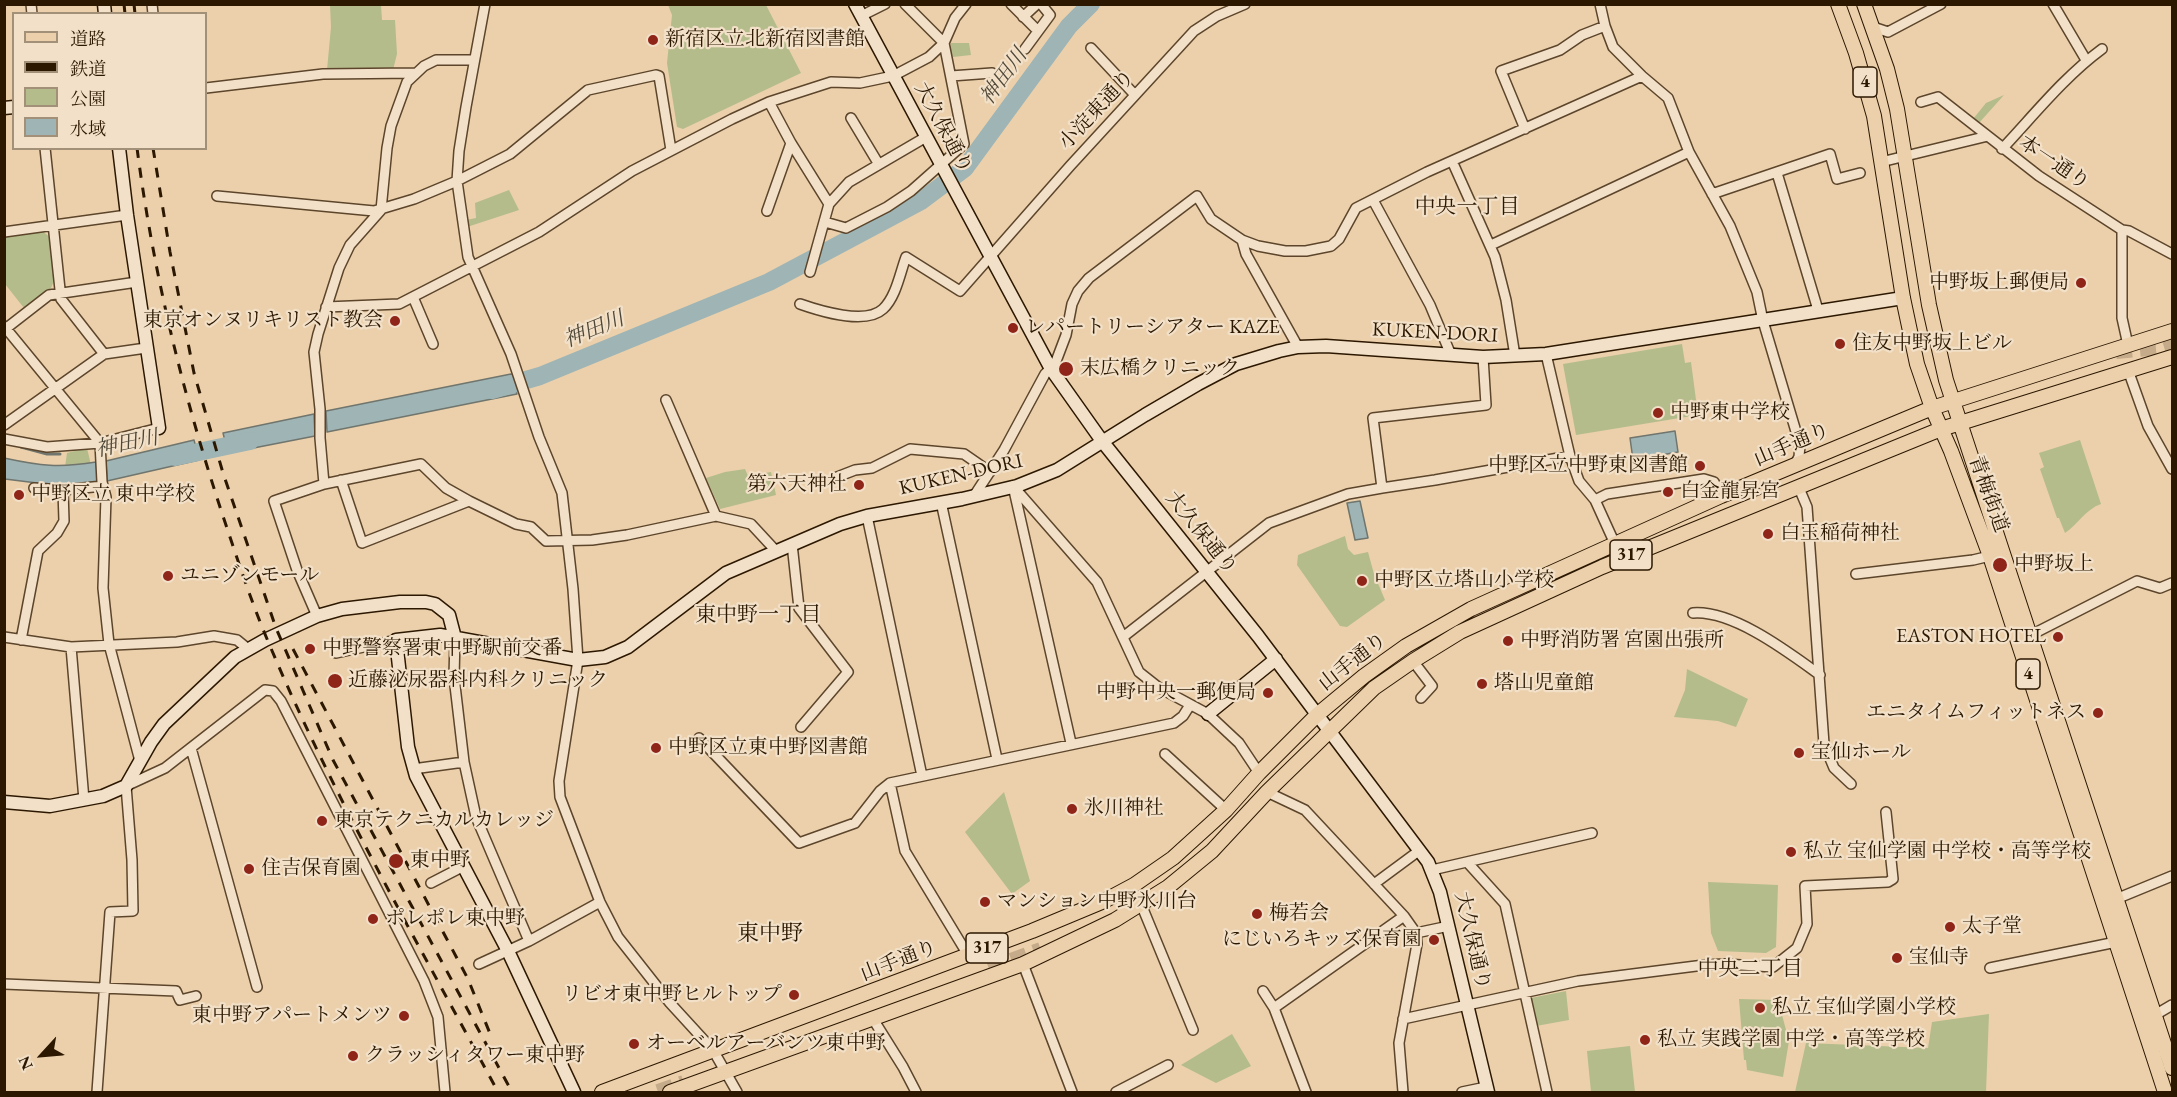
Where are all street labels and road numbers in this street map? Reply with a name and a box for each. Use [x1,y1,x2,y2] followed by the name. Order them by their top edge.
[1054,65,1140,155] street label: 小淀東通り
[1853,67,1877,97] road number: 4
[909,78,977,178] street label: 大久保通り
[2014,131,2094,195] street label: 本一通り
[1371,318,1499,348] street label: KUKEN-DORI
[1750,418,1834,472] street label: 山手通り
[897,449,1025,501] street label: KUKEN-DORI
[1963,452,2013,536] street label: 青梅街道
[1160,487,1242,579] street label: 大久保通り
[1610,540,1652,570] road number: 317
[1314,628,1392,696] street label: 山手通り
[2016,659,2040,689] road number: 4
[1449,890,1495,992] street label: 大久保通り
[966,933,1008,963] road number: 317
[857,935,941,987] street label: 山手通り

